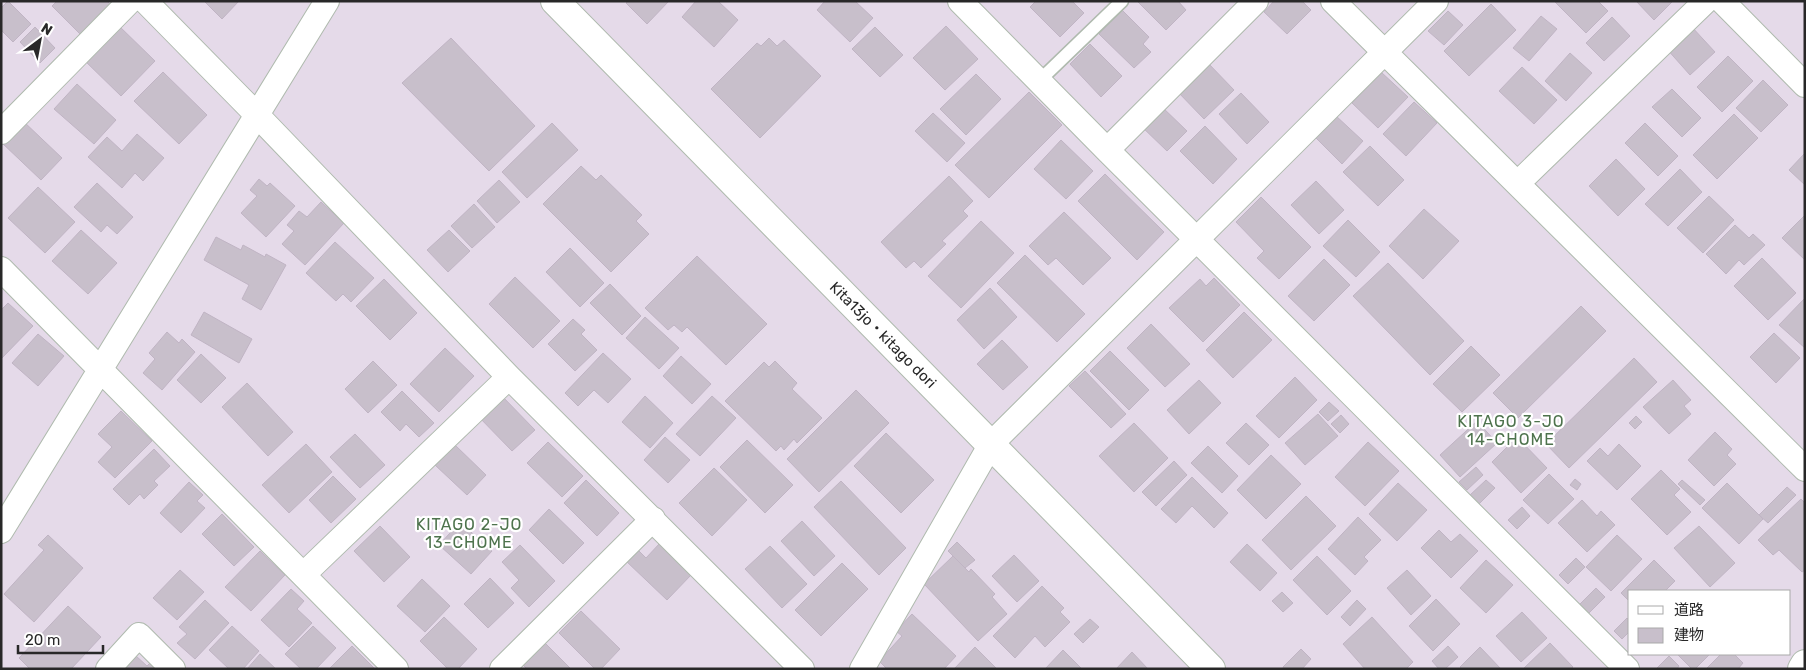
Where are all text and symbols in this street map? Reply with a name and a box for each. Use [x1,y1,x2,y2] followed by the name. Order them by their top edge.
[15,15,65,65] north arrow
[38,20,55,39] text: N
[826,278,940,392] street label: Kita13jo・kitago dori
[1457,412,1565,449] district label: KITAGO 3-JO 14-CHOME
[416,515,522,552] district label: KITAGO 2-JO 13-CHOME
[1628,590,1791,655] legend
[1674,601,1704,619] text: 道路
[18,622,102,654] scale bar
[1674,626,1704,644] text: 建物
[25,631,60,649] text: 20 m

